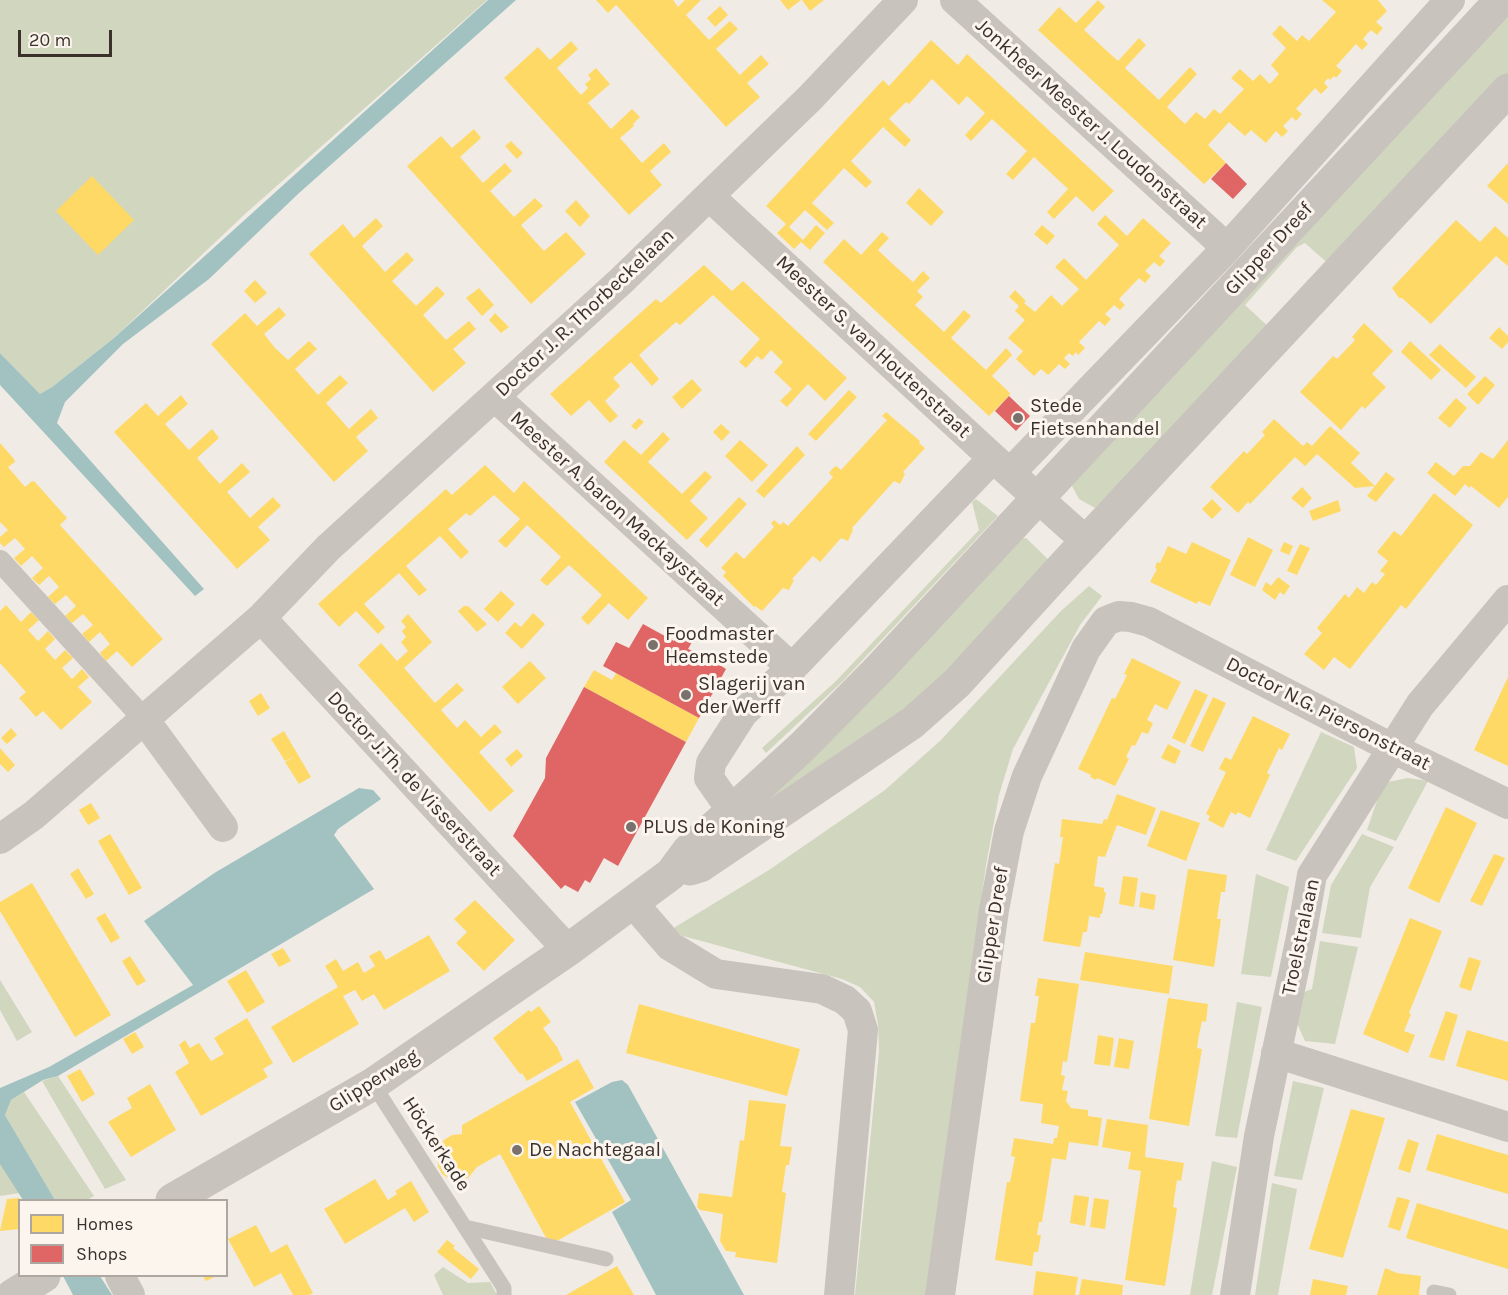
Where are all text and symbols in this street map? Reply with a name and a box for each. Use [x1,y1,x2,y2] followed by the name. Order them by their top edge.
[970,14,1212,234] street label: Jonkheer Meester J. Loudonstraat
[21,18,116,56] scale bar
[29,29,71,51] text: 20 m
[1220,198,1318,300] street label: Glipper Dreef
[491,224,679,402] street label: Doctor J. R. Thorbeckelaan
[771,251,975,443] street label: Meester S. van Houtenstraat
[1030,394,1160,441] place label: Stede Fietsenhandel
[505,406,729,612] street label: Meester A. baron Mackaystraat
[1011,411,1025,425] marker: Stede Fietsenhandel
[665,622,774,669] place label: Foodmaster Heemstede
[646,638,660,652] marker: Foodmaster Heemstede
[1222,652,1434,776] street label: Doctor N.G. Piersonstraat
[698,672,806,719] place label: Slagerij van der Werff
[322,686,506,882] street label: Doctor J.Th. de Visserstraat
[679,688,693,702] marker: Slagerij van der Werff
[643,815,785,839] place label: PLUS de Koning
[624,820,638,834] marker: PLUS de Koning
[972,865,1014,985] street label: Glipper Dreef
[1277,877,1325,997] street label: Troelstralaan
[325,1044,423,1118] street label: Glipperweg
[397,1092,475,1196] street label: Höckerkade
[529,1138,661,1162] place label: De Nachtegaal
[510,1143,524,1157] marker: De Nachtegaal
[18,1199,228,1277] legend
[76,1213,133,1235] text: Homes
[76,1243,128,1265] text: Shops

